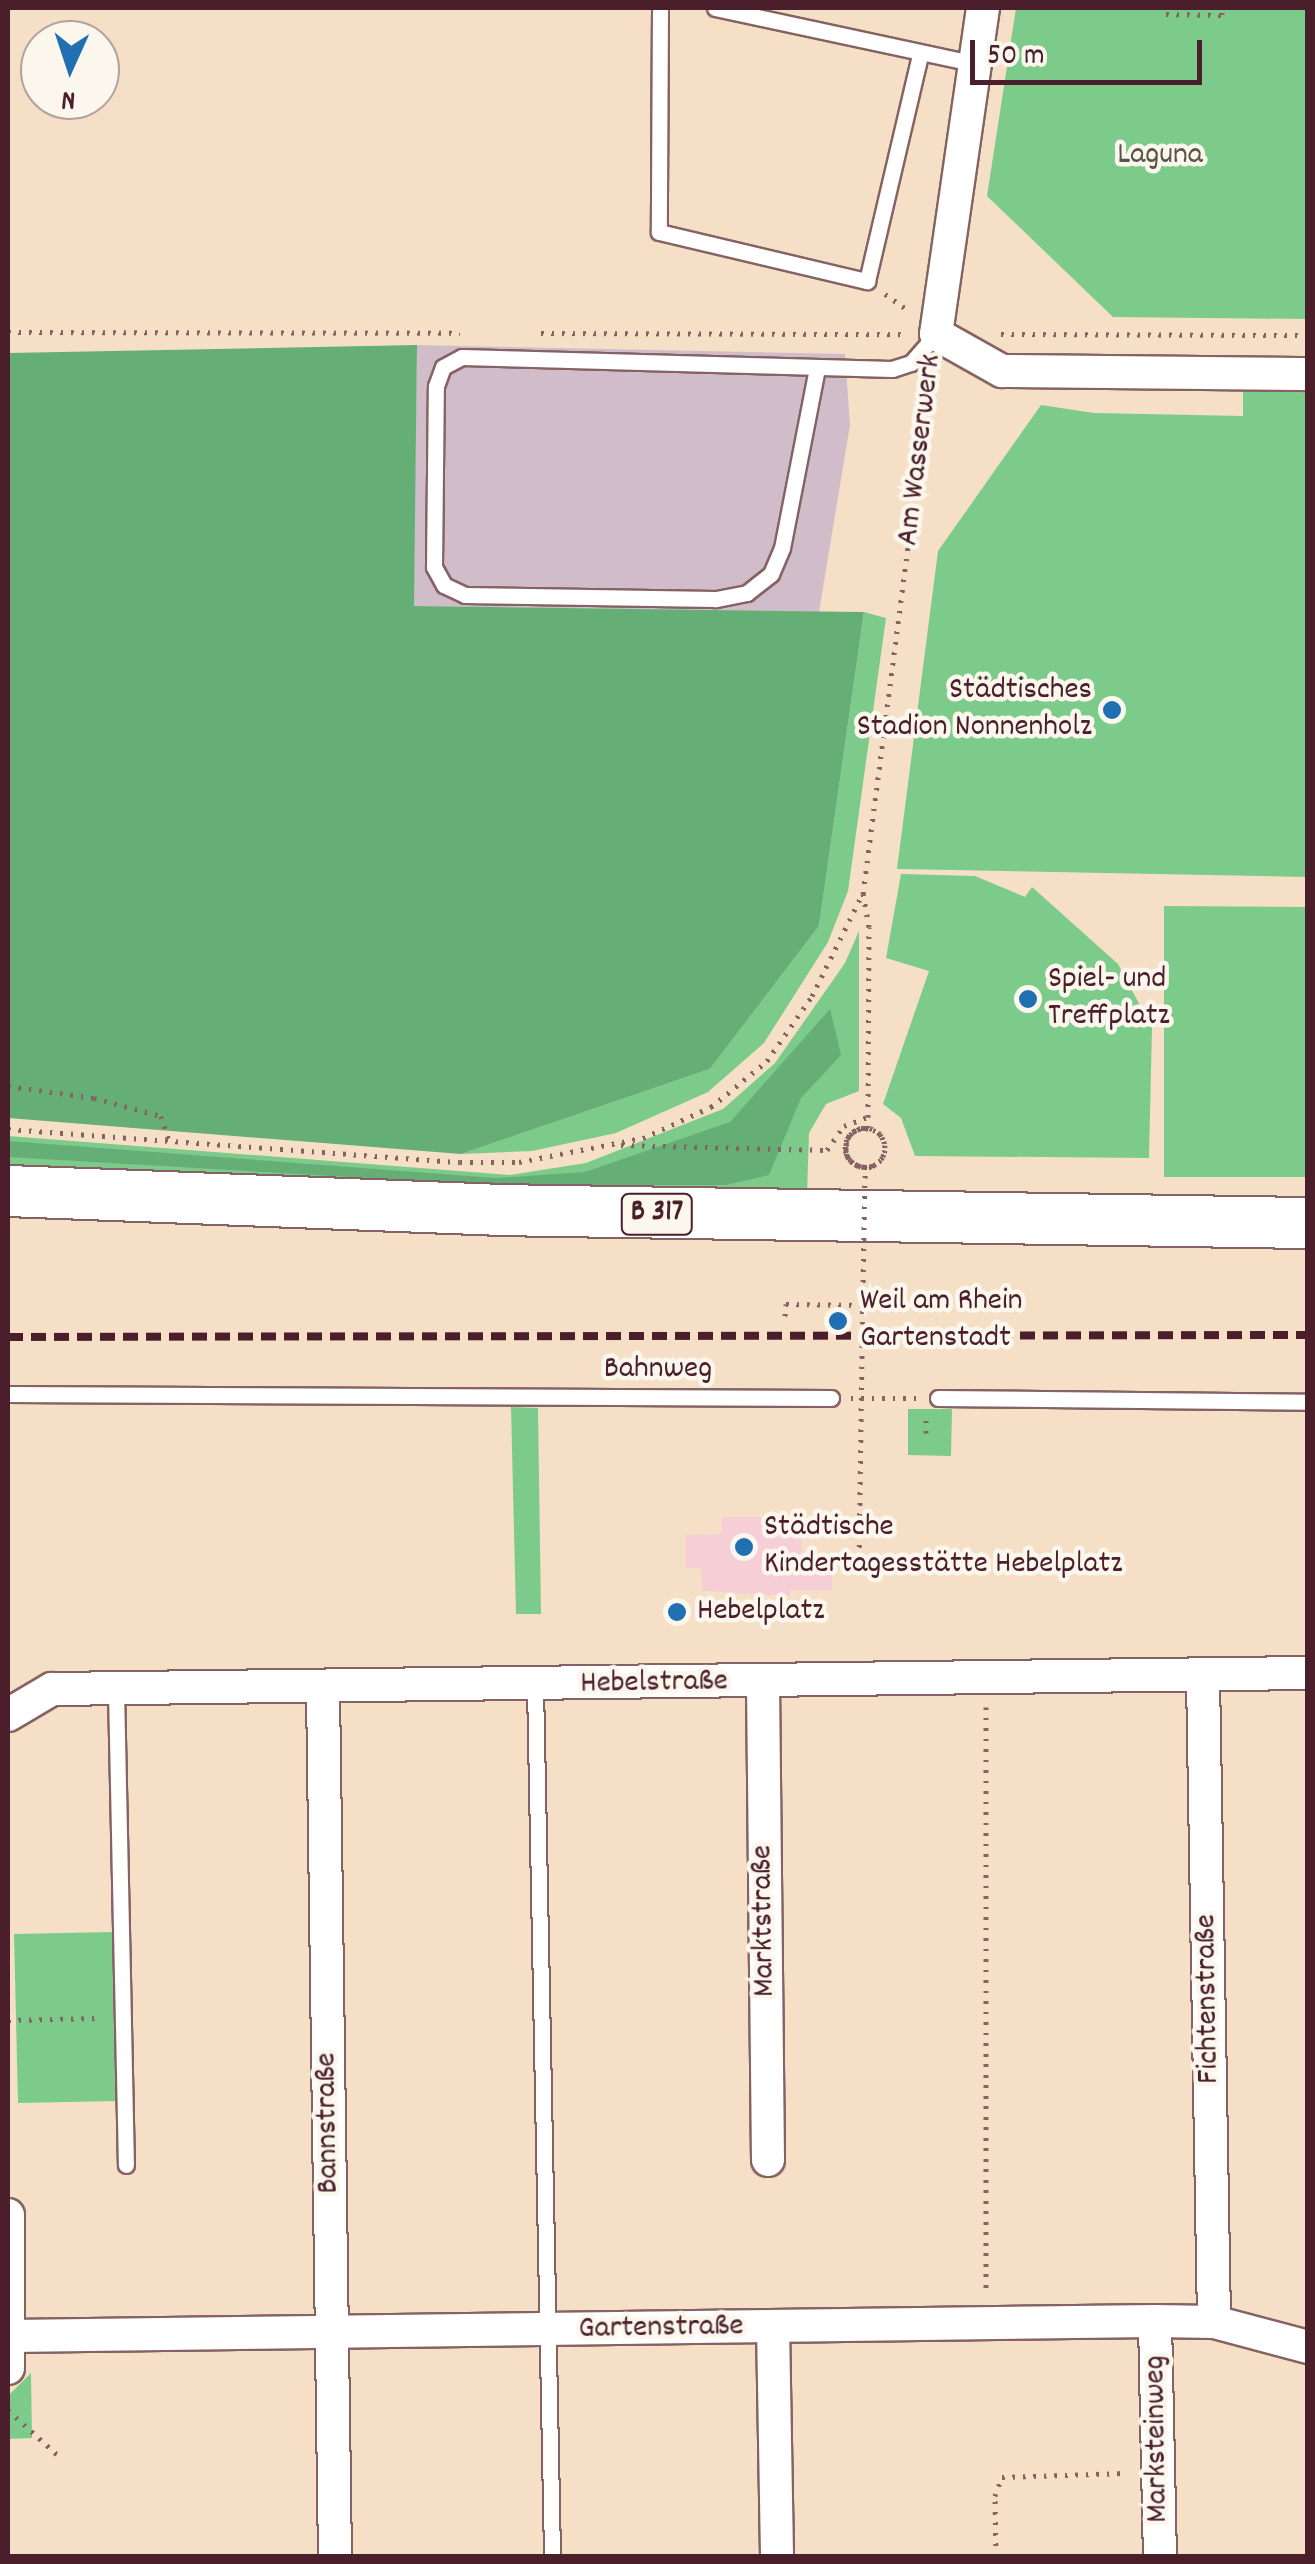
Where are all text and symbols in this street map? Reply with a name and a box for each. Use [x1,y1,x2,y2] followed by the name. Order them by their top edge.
[20,20,120,120] north arrow
[975,20,1208,82] scale bar
[987,36,1045,79] text: 50 m
[61,78,76,118] text: N
[1117,137,1203,175] park label: Laguna
[890,352,952,548] street label: Am Wasserwerk
[857,673,1092,748] place label: Städtisches Stadion Nonnenholz
[1101,699,1123,721] marker: Städtisches Stadion Nonnenholz
[1048,962,1170,1037] place label: Spiel- und Treffplatz
[1017,988,1039,1010] marker: Spiel- und Treffplatz
[620,1189,694,1239] road number: B 317
[860,1284,1023,1359] place label: Weil am Rhein Gartenstadt
[825,1308,851,1334] marker: Weil am Rhein Gartenstadt
[604,1351,712,1389] street label: Bahnweg
[764,1510,1122,1585] place label: Städtische Kindertagesstätte Hebelplatz
[733,1536,755,1558] marker: Städtische Kindertagesstätte Hebelplatz
[697,1593,824,1631] place label: Hebelplatz
[666,1601,688,1623] marker: Hebelplatz
[580,1664,728,1704] street label: Hebelstraße
[744,1845,786,1997] street label: Marktstraße
[1188,1914,1230,2084] street label: Fichtenstraße
[309,2052,349,2194] street label: Bannstraße
[578,2308,744,2350] street label: Gartenstraße
[1137,2355,1179,2523] street label: Marksteinweg

